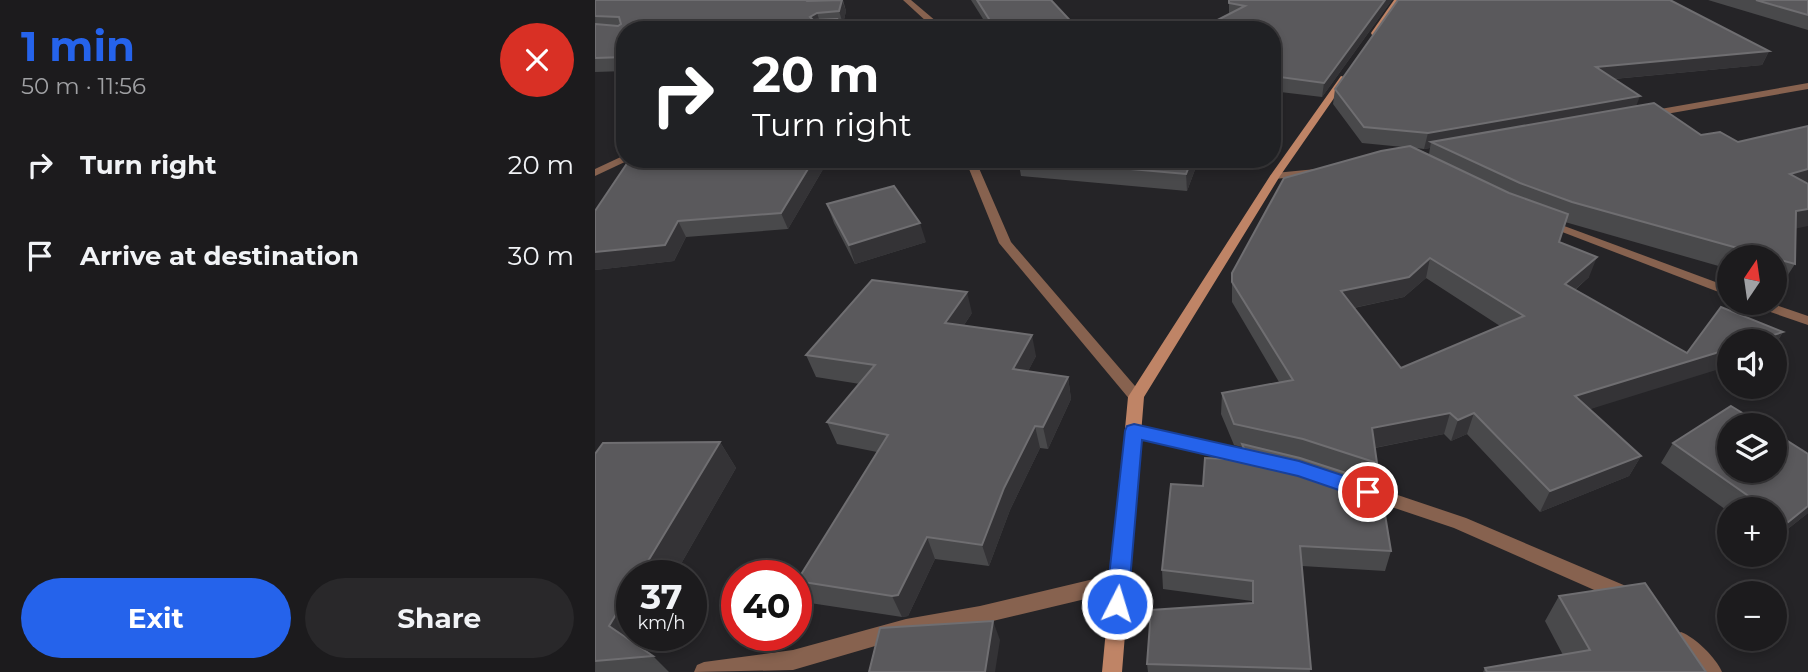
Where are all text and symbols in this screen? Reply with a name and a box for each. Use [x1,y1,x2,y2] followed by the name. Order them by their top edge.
[21,20,135,72] text: 1 min
[500,23,574,97] button: close
[752,45,879,104] text: 20 m
[637,49,728,140] icon: right
[21,72,146,100] text: 50 m · 11:56
[752,105,912,144] text: Turn right
[21,146,59,184] icon: right
[80,149,216,181] text: Turn right
[508,149,574,181] text: 20 m
[21,237,59,275] icon: arrive
[80,240,359,272] text: Arrive at destination
[508,240,574,272] text: 30 m
[1717,245,1787,315] north arrow
[1717,245,1787,651] map controls
[1717,329,1787,399] button: sound
[1717,413,1787,483] button: layers
[1338,462,1398,522] pin
[1349,473,1387,511] icon: arrive
[1717,497,1787,567] button: +
[721,560,812,651] speed limit sign: 40
[1080,567,1154,641] position arrow
[640,575,683,618] text: 37
[21,578,291,658] button: Exit
[305,578,574,658] button: Share
[1717,581,1787,651] button: −
[637,612,686,634] text: km/h

